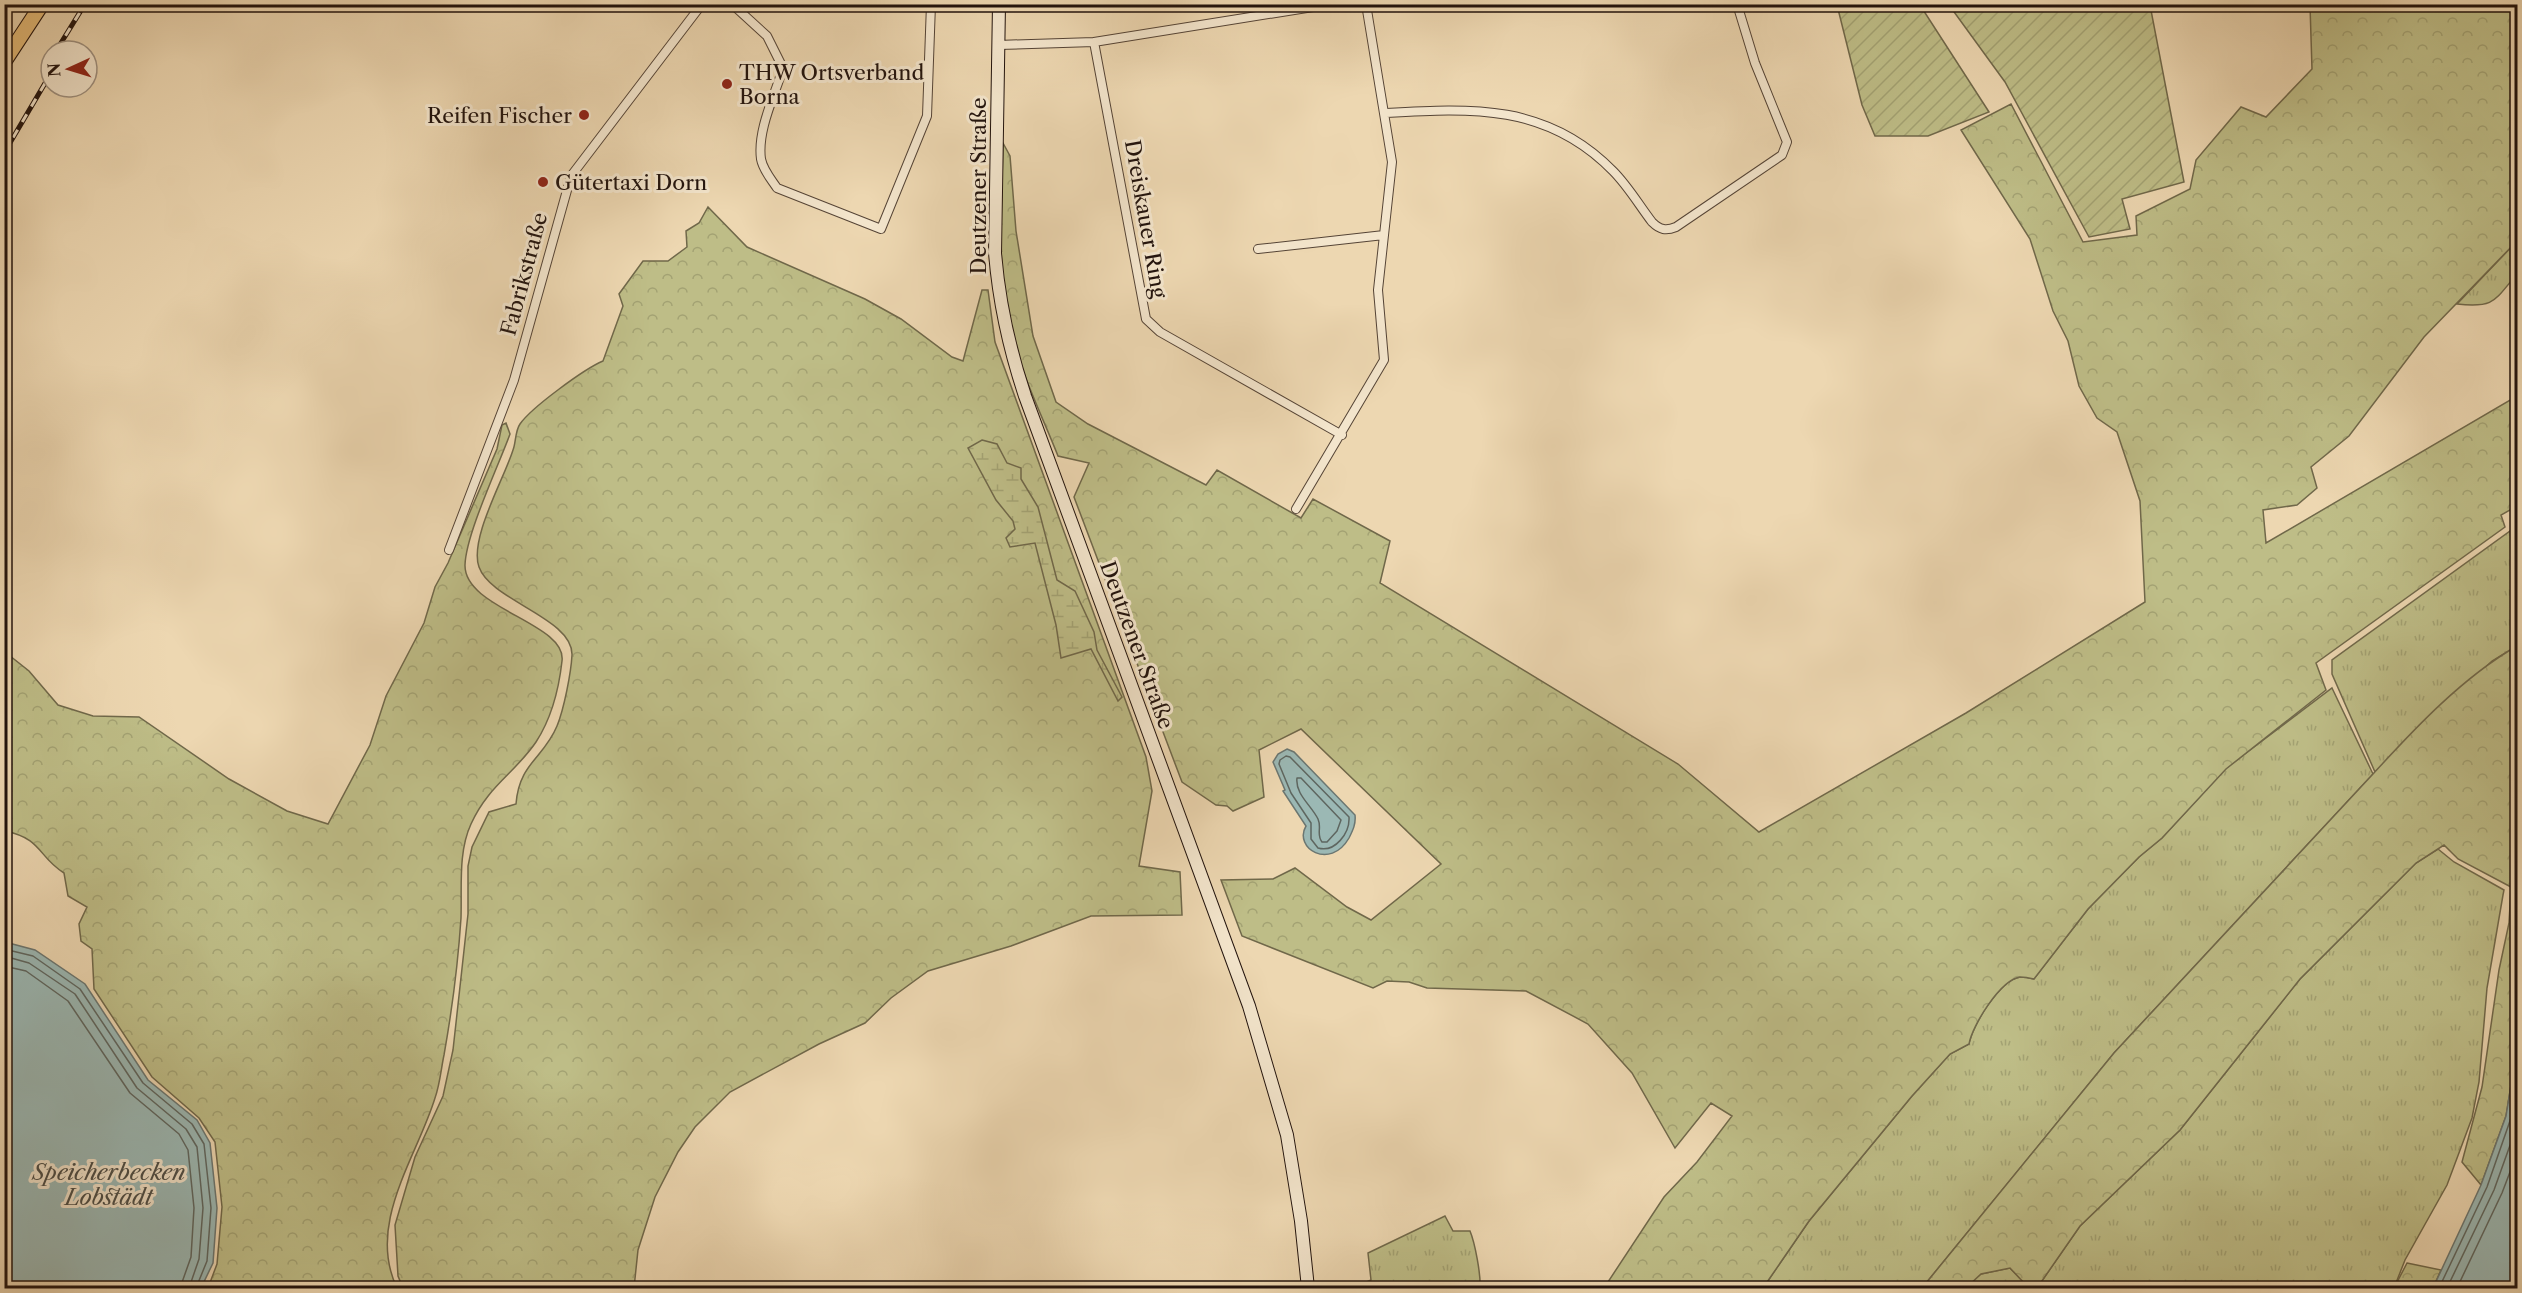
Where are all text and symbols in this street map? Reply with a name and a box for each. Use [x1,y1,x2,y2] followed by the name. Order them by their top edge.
[39,39,99,99] north arrow
[739,60,924,109] place label: THW Ortsverband Borna
[44,62,64,78] text: N
[720,77,734,91] marker: THW Ortsverband Borna
[966,98,991,274] street label: Deutzener Straße
[427,103,572,128] place label: Reifen Fischer
[577,108,591,122] marker: Reifen Fischer
[1120,138,1172,301] street label: Dreiskauer Ring
[555,170,707,195] place label: Gütertaxi Dorn
[536,175,550,189] marker: Gütertaxi Dorn
[496,210,552,338] street label: Fabrikstraße
[1095,558,1179,732] street label: Deutzener Straße
[30,1159,186,1211] water label: Speicherbecken Lobstädt

